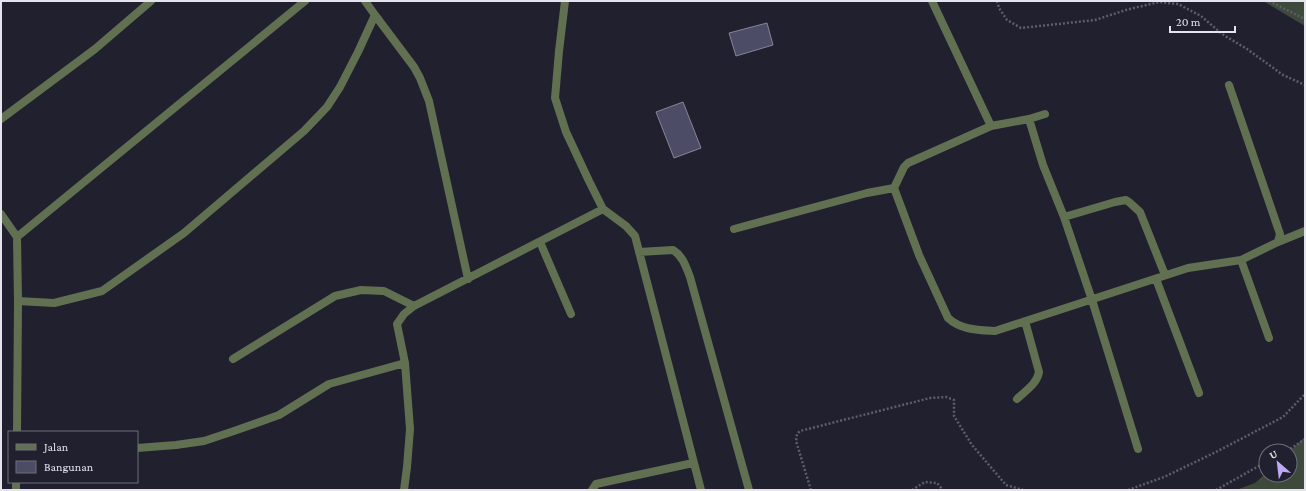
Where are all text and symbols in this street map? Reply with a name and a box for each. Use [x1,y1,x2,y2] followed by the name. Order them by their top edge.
[1170,8,1235,34] scale bar
[1176,15,1201,29] text: 20 m
[8,431,138,483] legend
[43,440,69,454] text: Jalan
[1258,443,1298,483] north arrow
[1267,447,1280,461] text: U
[44,460,94,474] text: Bangunan

